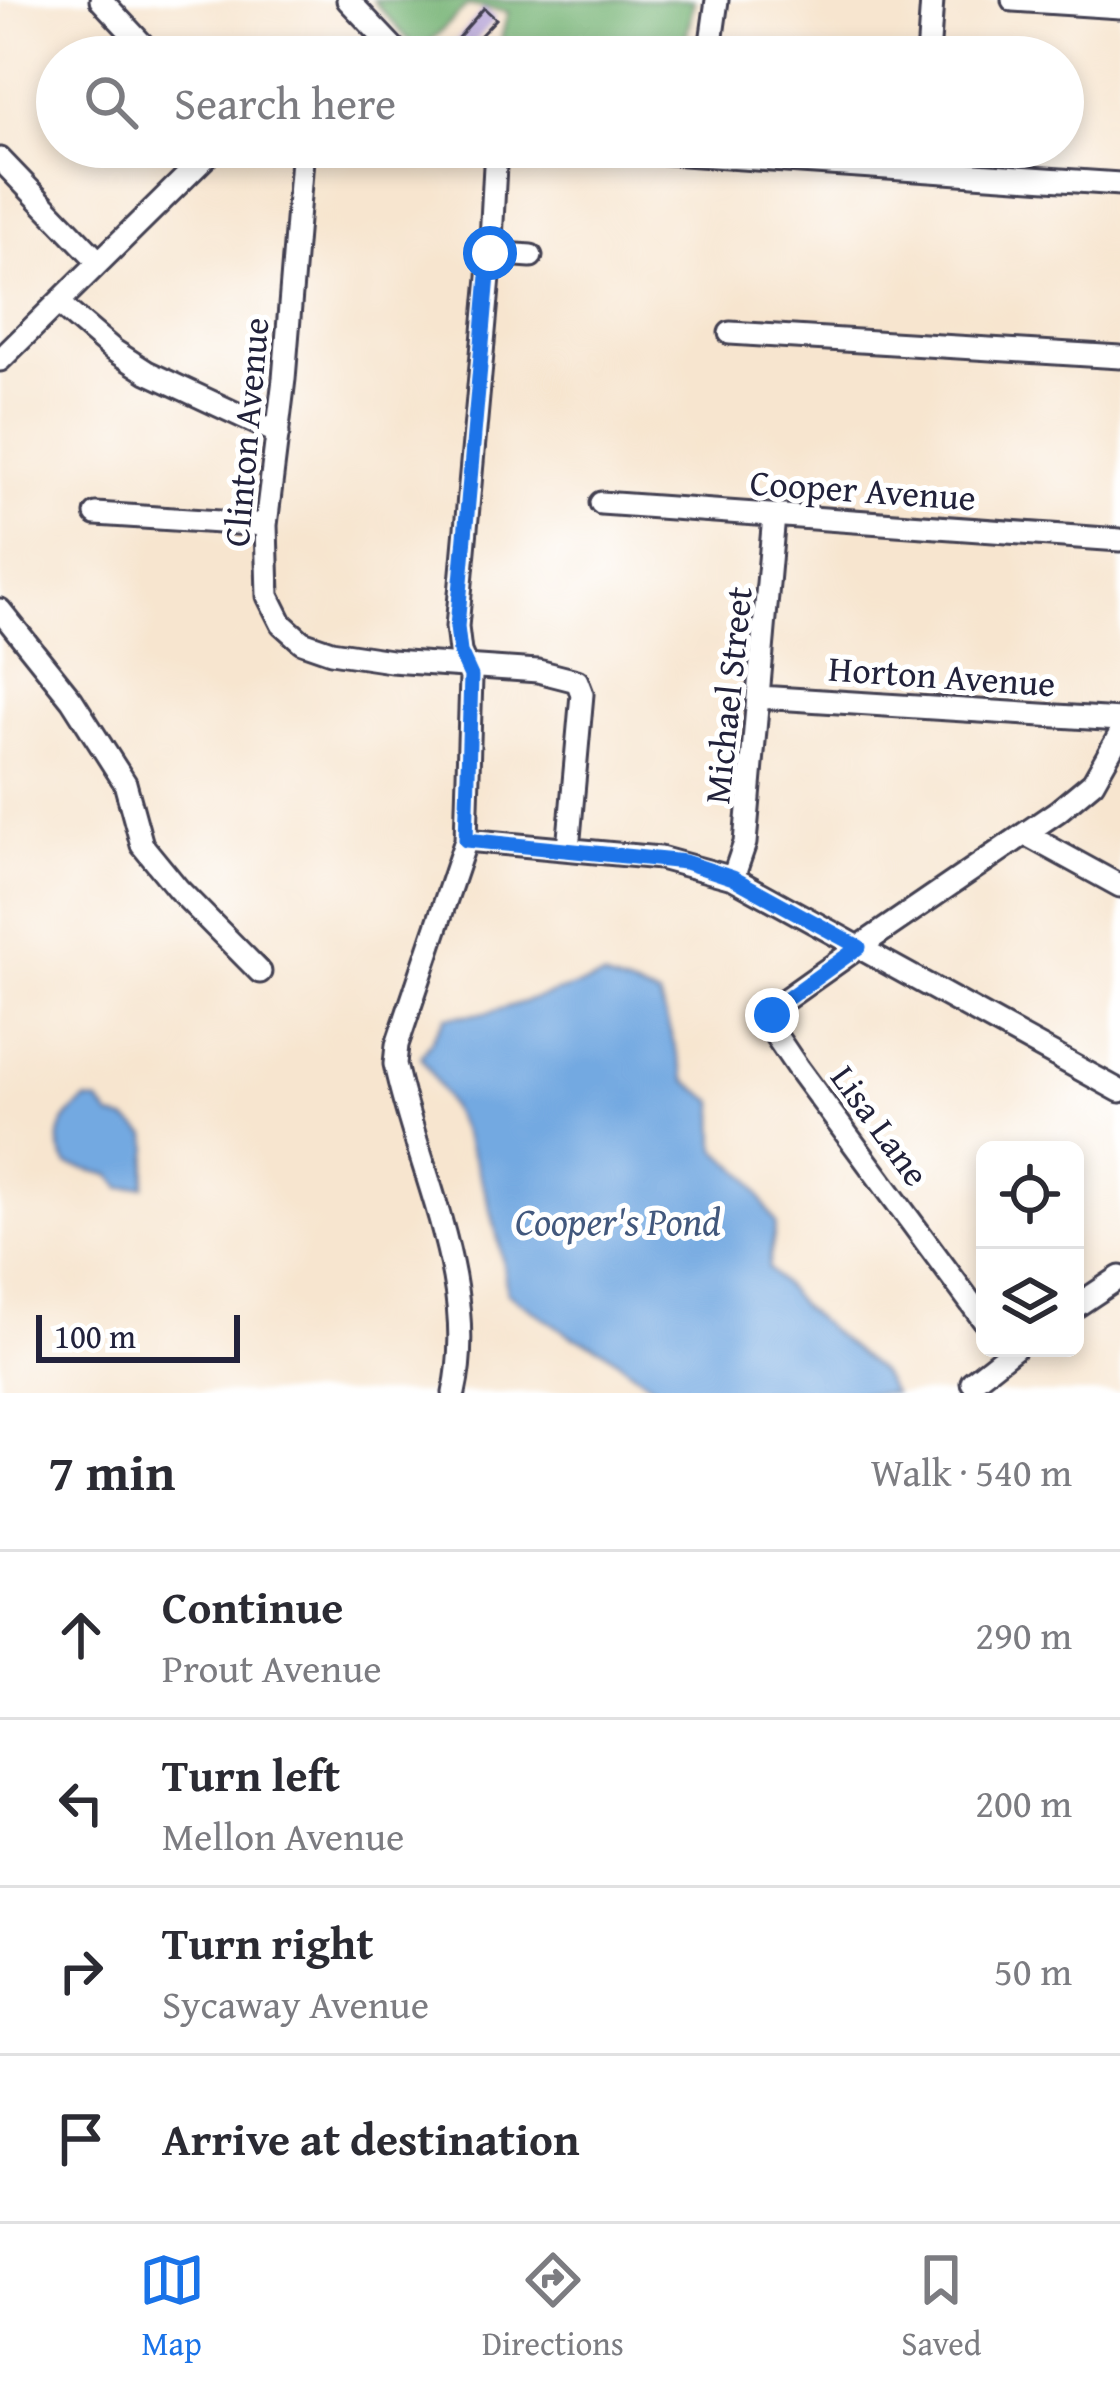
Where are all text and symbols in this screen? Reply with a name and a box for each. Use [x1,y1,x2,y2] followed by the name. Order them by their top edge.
[36,36,1084,168] search box
[78,69,144,135] icon: search
[174,70,396,135] text: Search here
[463,226,517,280] route start
[209,315,281,549] street label: Clinton Avenue
[748,455,978,523] street label: Cooper Avenue
[689,583,765,806] street label: Michael Street
[827,641,1057,709] street label: Horton Avenue
[745,988,799,1042] route end
[819,1053,943,1197] street label: Lisa Lane
[976,1141,1084,1357] map controls
[976,1141,1084,1249] button: locate
[515,1192,721,1249] water label: Cooper's Pond
[976,1249,1084,1357] button: layers
[36,1309,240,1362] scale bar
[54,1312,136,1360] text: 100 m
[48,1434,175,1509] text: 7 min
[871,1443,1072,1500] text: Walk · 540 m
[162,1574,343,1639] text: Continue
[48,1602,114,1668] icon: ahead
[975,1606,1072,1663] text: 290 m
[162,1639,382,1696] text: Prout Avenue
[162,1742,340,1807] text: Turn left
[48,1770,114,1836] icon: left
[975,1774,1072,1831] text: 200 m
[162,1807,404,1864] text: Mellon Avenue
[162,1910,374,1975] text: Turn right
[48,1938,114,2004] icon: right
[994,1942,1072,1999] text: 50 m
[162,1975,429,2032] text: Sycaway Avenue
[48,2106,114,2172] icon: arrive
[162,2106,580,2171] text: Arrive at destination
[139,2247,205,2367] tab: Map
[482,2247,624,2367] tab: Directions
[901,2247,981,2367] tab: Saved

